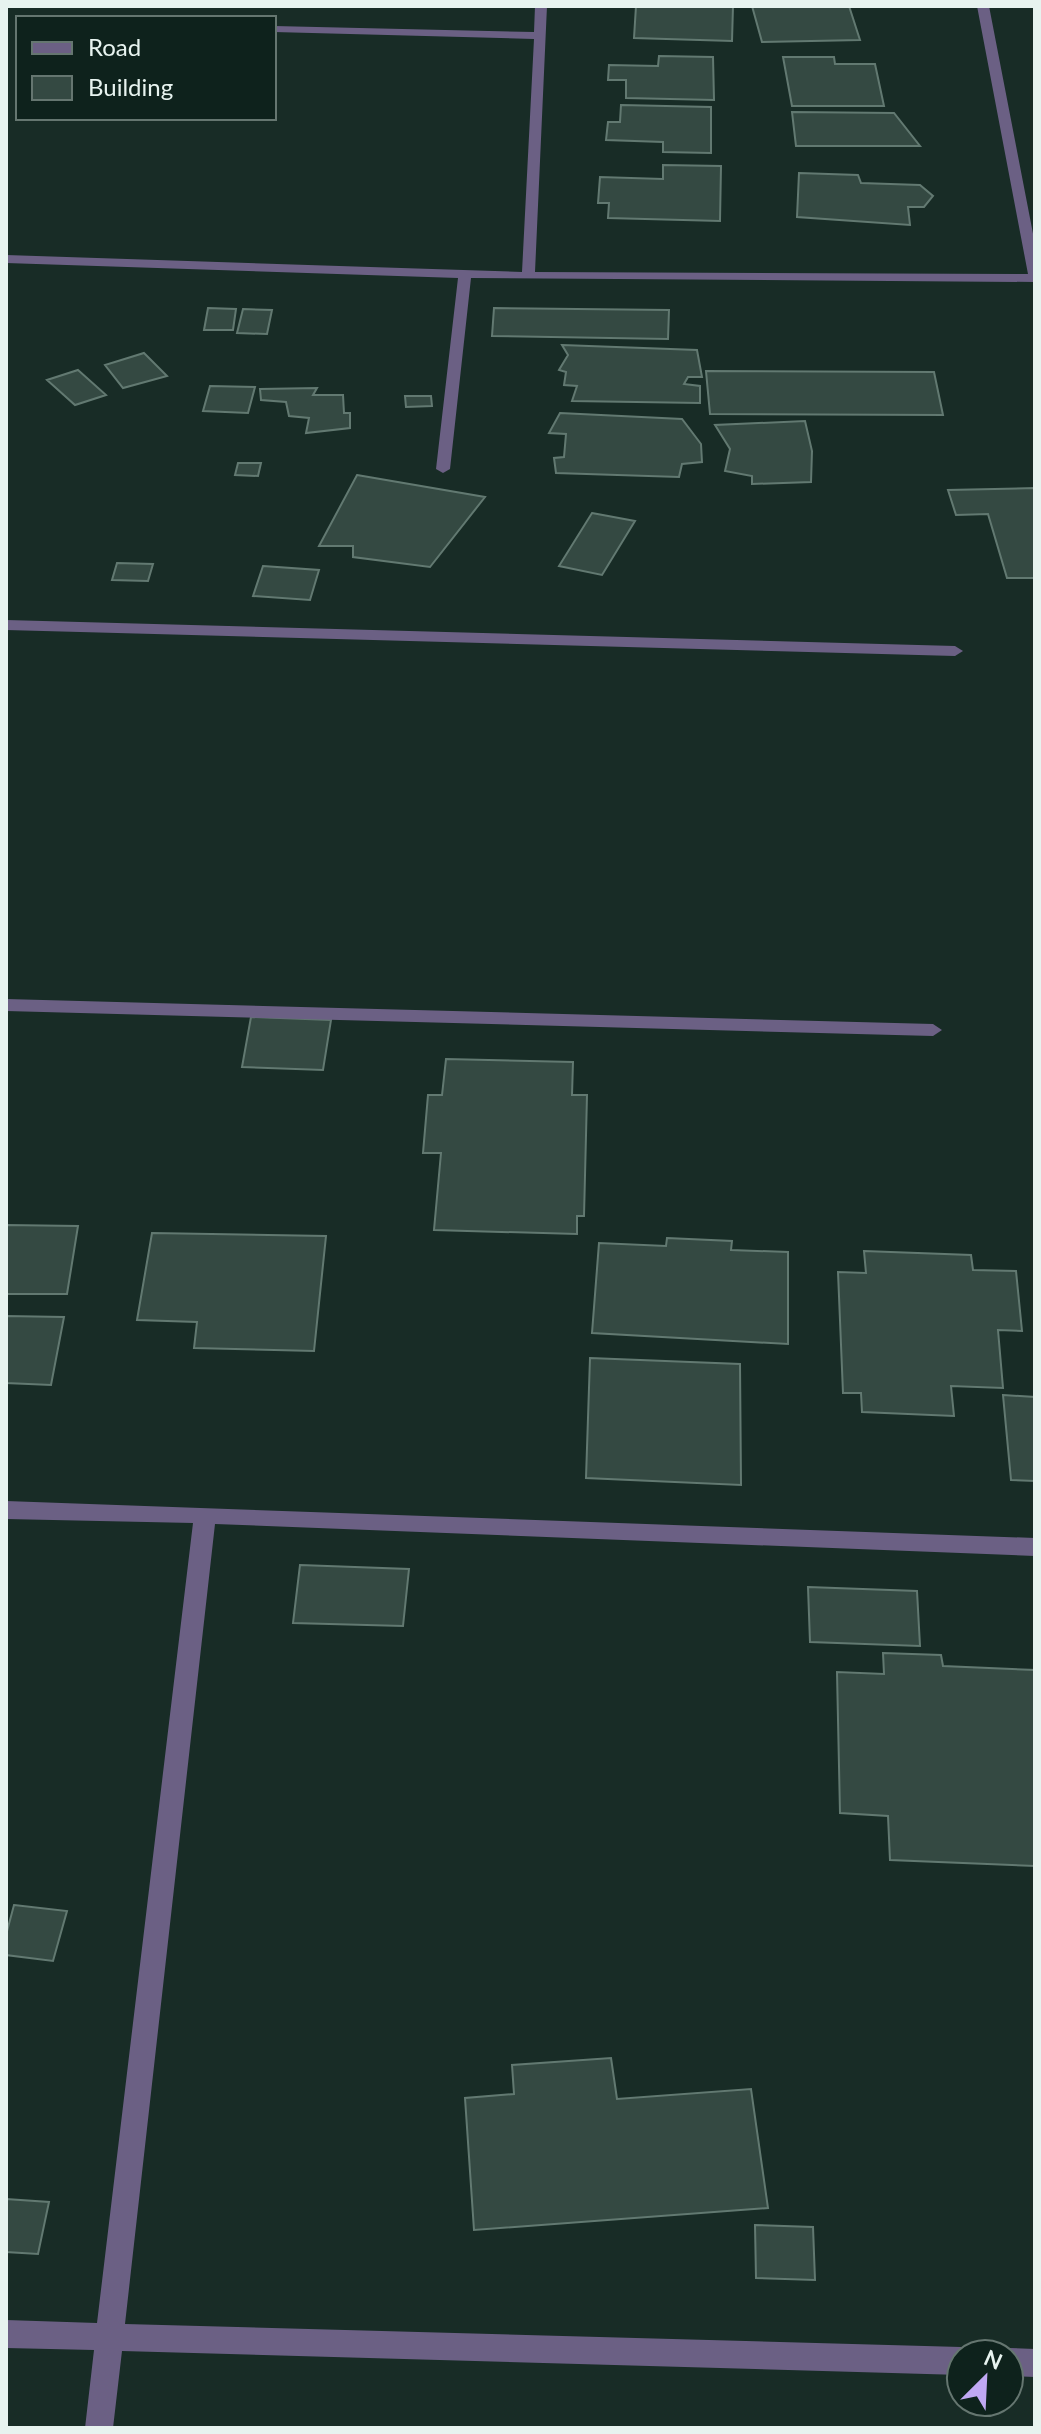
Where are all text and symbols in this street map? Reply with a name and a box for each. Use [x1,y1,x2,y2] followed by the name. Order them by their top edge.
[16,16,276,120] legend
[88,32,141,61] text: Road
[88,72,173,101] text: Building
[945,2338,1025,2418] north arrow
[980,2343,1007,2375] text: N

